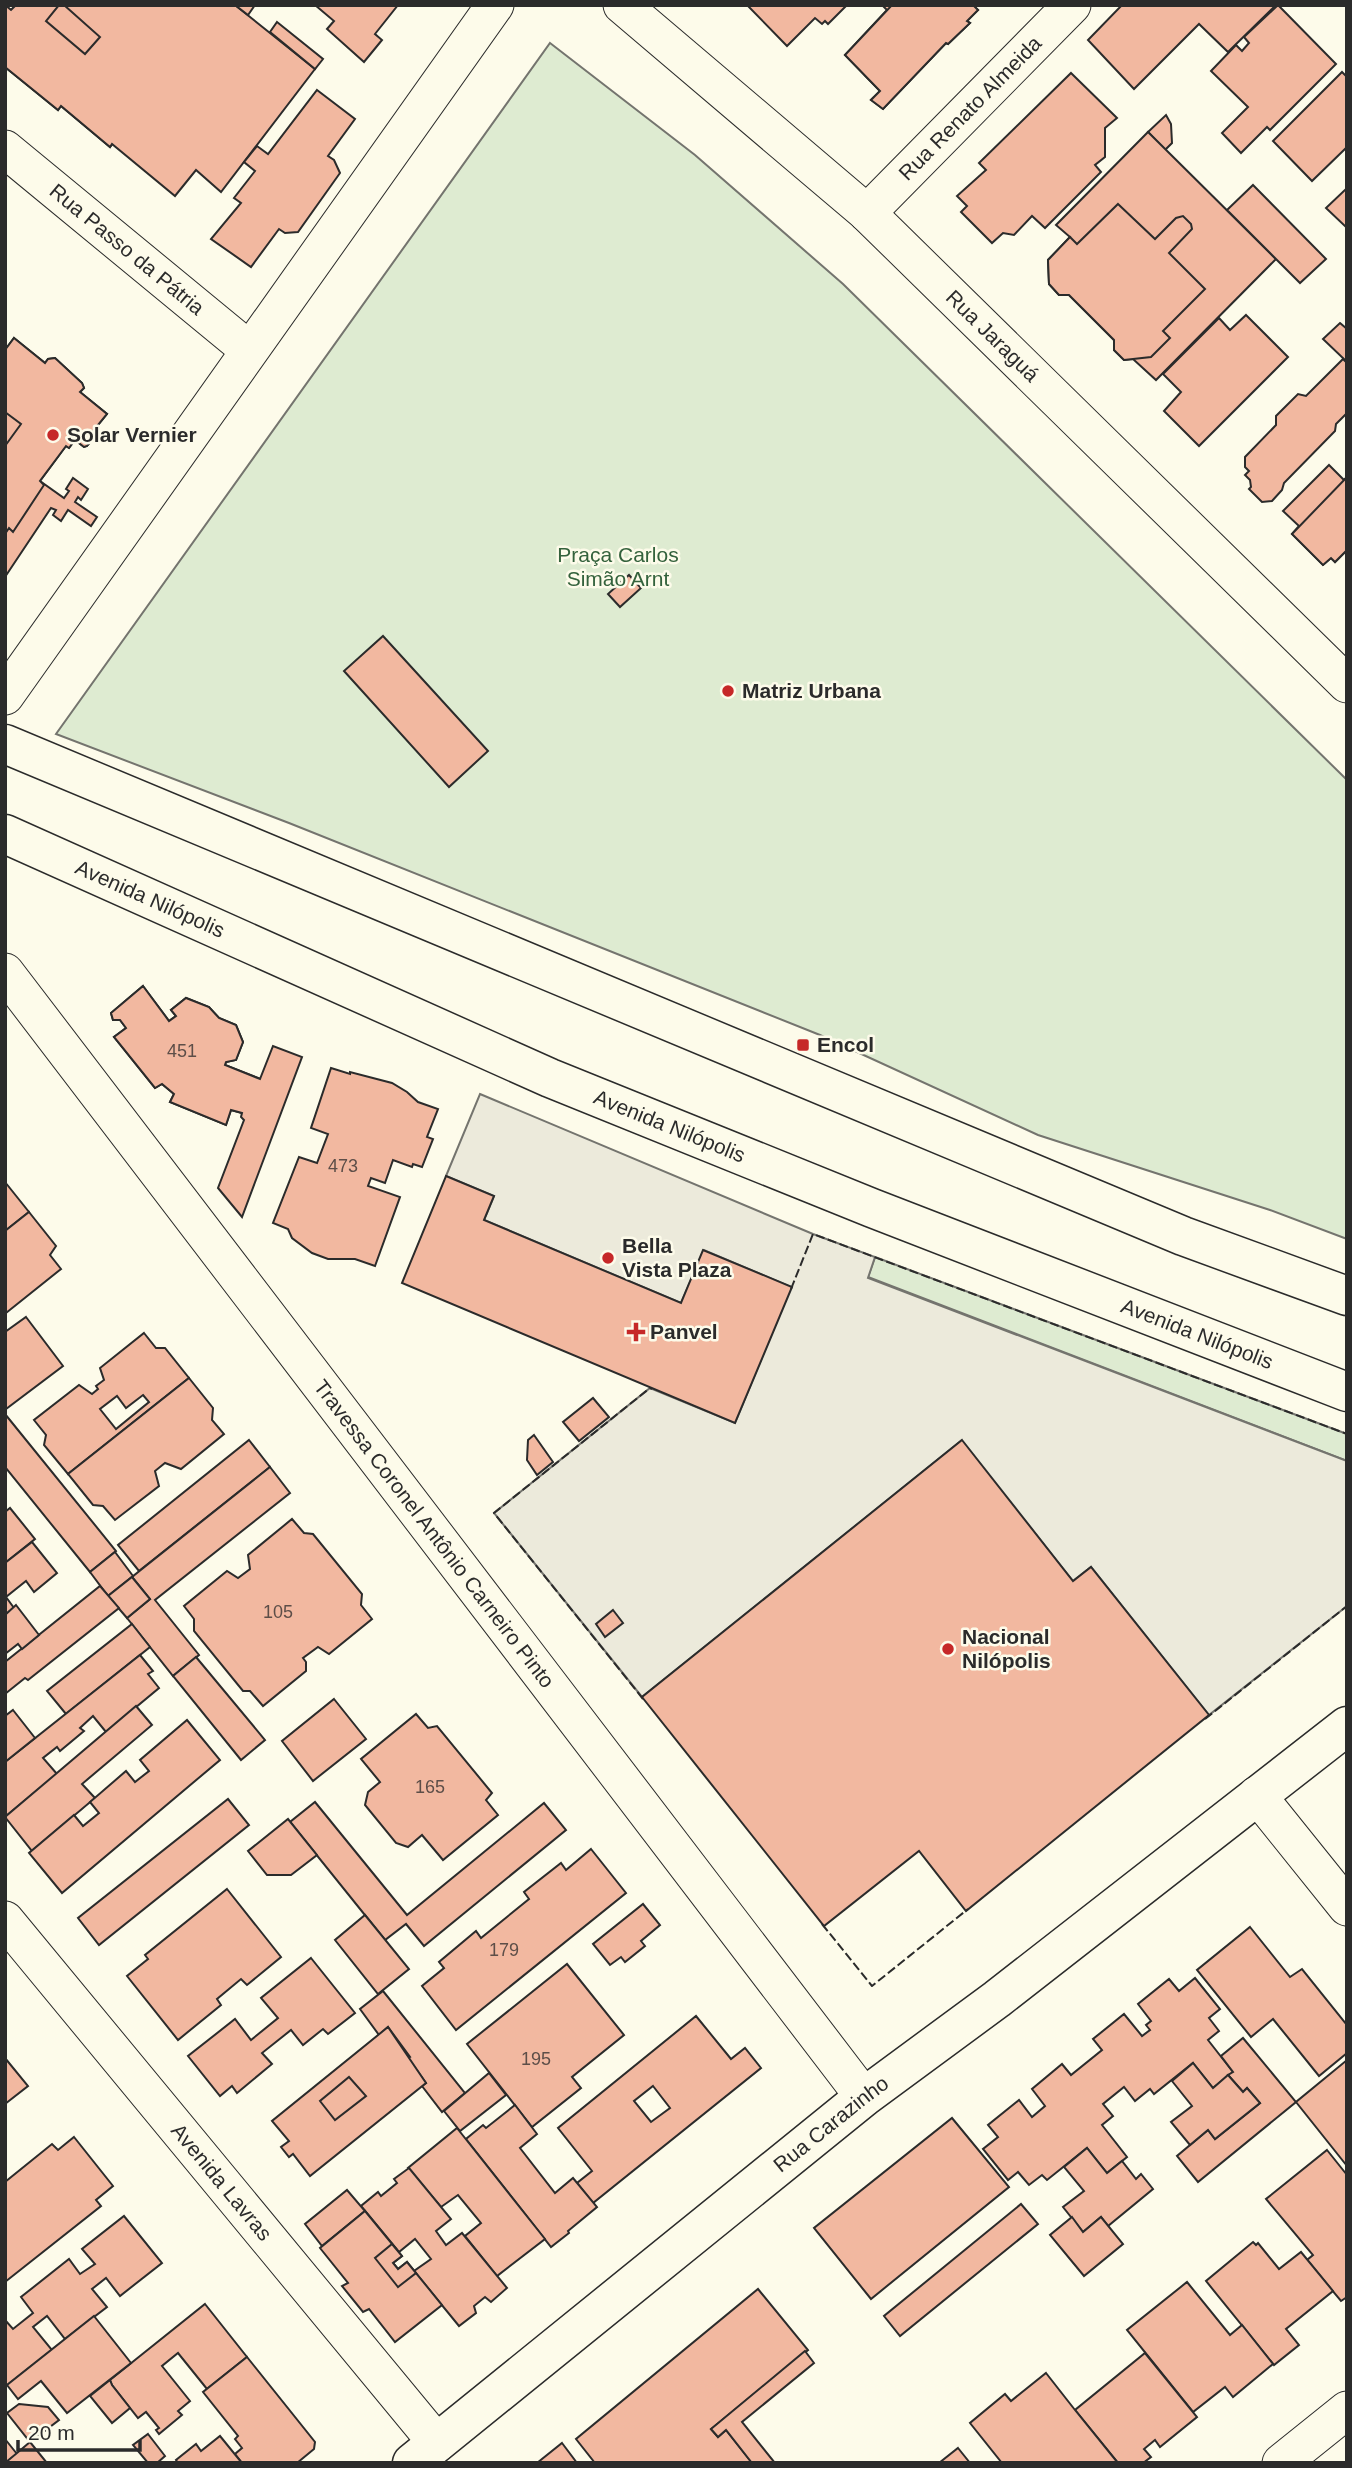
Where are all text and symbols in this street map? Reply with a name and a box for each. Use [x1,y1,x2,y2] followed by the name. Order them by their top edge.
[894,31,1046,185] street label: Rua Renato Almeida
[46,179,209,319] street label: Rua Passo da Pátria
[942,285,1044,386] street label: Rua Jaraguá
[67,423,197,446] place label: Solar Vernier
[45,427,61,443] marker: Solar Vernier
[557,543,679,590] park label: Praça Carlos Simão Arnt
[742,679,881,702] place label: Matriz Urbana
[720,683,736,699] marker: Matriz Urbana
[72,855,228,942] street label: Avenida Nilópolis
[817,1033,874,1056] place label: Encol
[795,1037,811,1053] marker: Encol
[167,1041,197,1061] house number: 451
[591,1085,749,1167] street label: Avenida Nilópolis
[328,1156,358,1176] house number: 473
[622,1234,732,1281] place label: Bella Vista Plaza
[600,1250,616,1266] marker: Bella Vista Plaza
[1118,1294,1276,1373] street label: Avenida Nilópolis
[650,1320,718,1343] place label: Panvel
[628,1324,644,1340] marker: Panvel
[310,1375,559,1692] street label: Travessa Coronel Antônio Carneiro Pinto
[263,1602,293,1622] house number: 105
[962,1625,1051,1672] place label: Nacional Nilópolis
[940,1641,956,1657] marker: Nacional Nilópolis
[415,1777,445,1797] house number: 165
[489,1940,519,1960] house number: 179
[521,2049,551,2069] house number: 195
[769,2071,893,2176] street label: Rua Carazinho
[167,2119,277,2245] street label: Avenida Lavras
[18,2408,140,2452] scale bar
[28,2421,75,2444] text: 20 m

